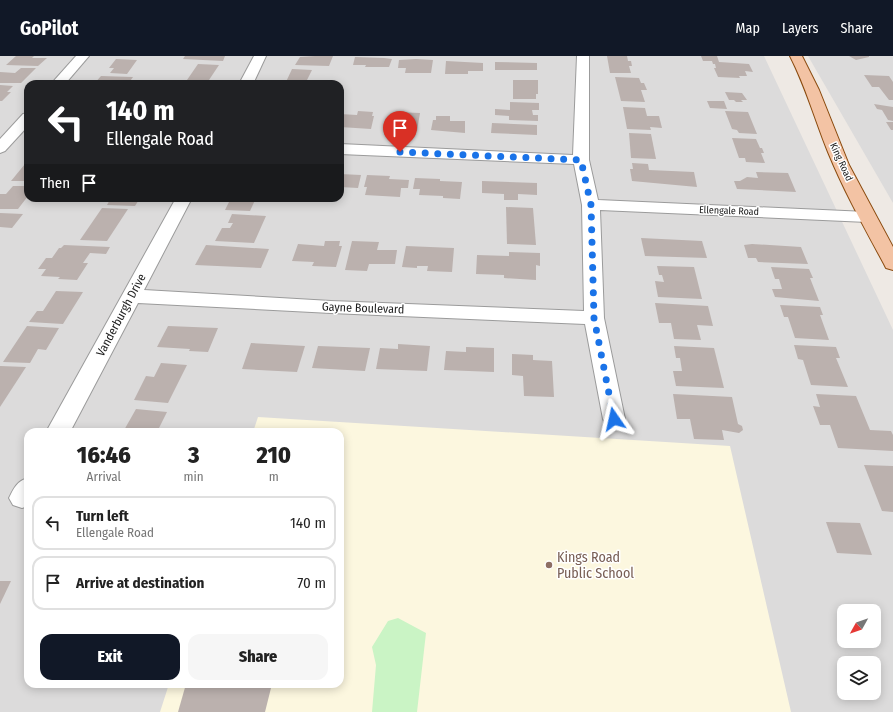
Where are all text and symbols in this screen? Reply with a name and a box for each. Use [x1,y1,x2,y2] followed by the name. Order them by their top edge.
[20,17,79,40] text: GoPilot
[736,20,760,37] text: Map
[782,20,818,37] text: Layers
[840,20,873,37] text: Share
[106,94,175,127] text: 140 m
[40,96,92,148] icon: left
[383,111,417,152] pin
[389,117,411,139] icon: arrive
[106,128,214,150] text: Ellengale Road
[827,141,855,183] street label: King Road
[78,172,100,194] icon: arrive
[40,174,70,192] text: Then
[699,204,759,218] street label: Ellengale Road
[93,271,149,359] street label: Vanderburgh Drive
[322,300,404,316] street label: Gayne Boulevard
[593,398,635,440] position arrow
[77,441,131,469] text: 16:46
[188,441,199,469] text: 3
[257,441,291,469] text: 210
[87,469,121,484] text: Arrival
[184,469,204,484] text: min
[269,469,279,484] text: m
[76,507,129,525] text: Turn left
[42,512,64,534] icon: left
[290,514,326,532] text: 140 m
[76,525,154,540] text: Ellengale Road
[557,549,634,582] place label: Kings Road Public School
[544,560,554,570] marker: Kings Road Public School
[42,572,64,594] icon: arrive
[76,574,204,592] text: Arrive at destination
[297,574,326,592] text: 70 m
[837,604,881,648] north arrow
[837,604,881,700] map controls
[40,634,180,680] button: Exit
[188,634,328,680] button: Share
[837,656,881,700] button: layers

